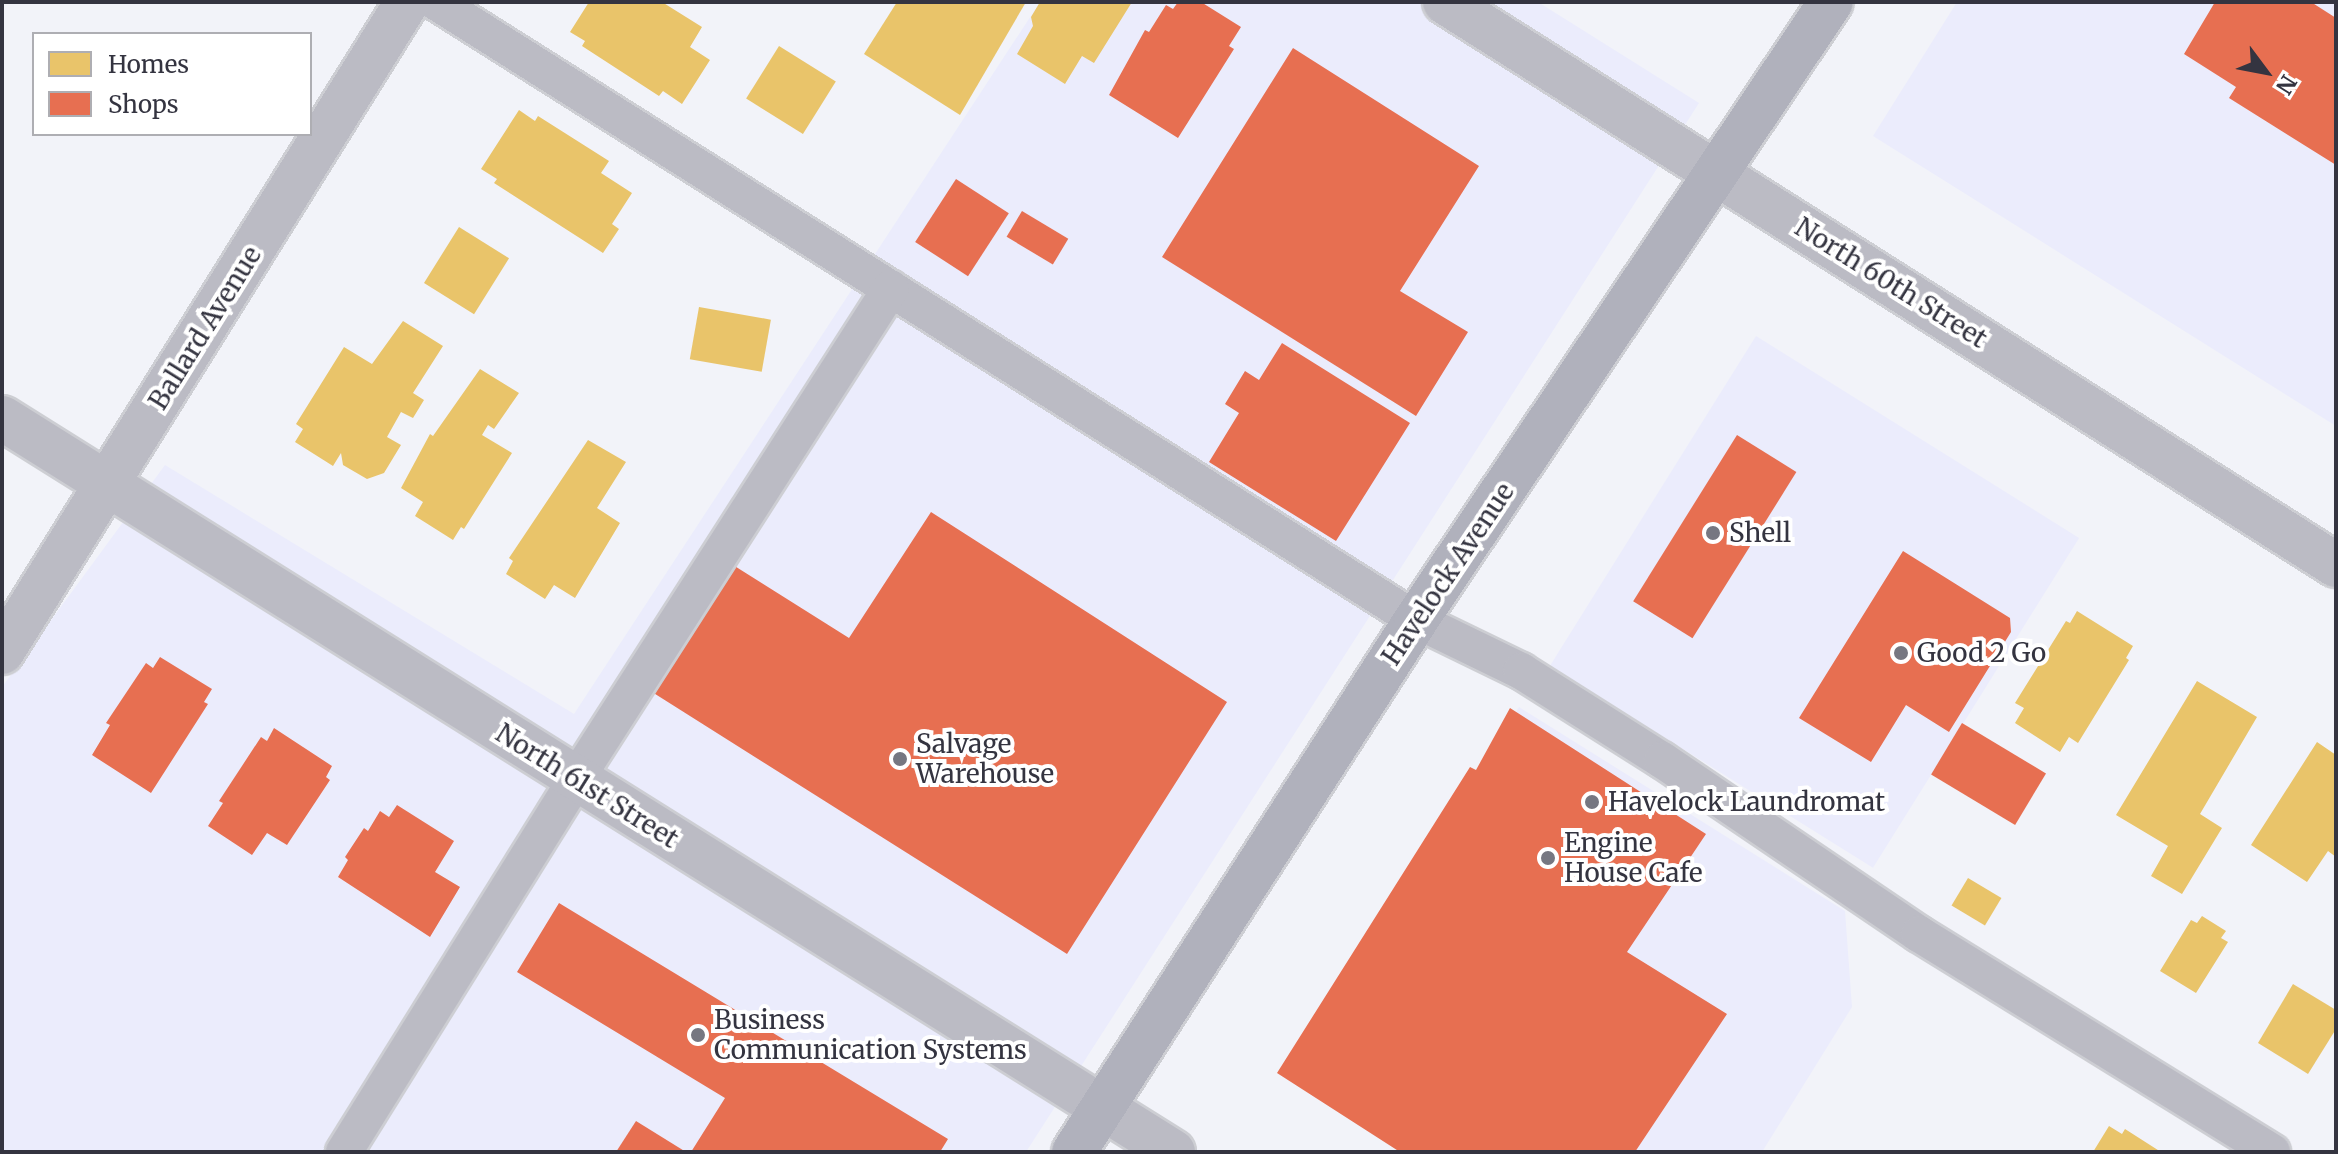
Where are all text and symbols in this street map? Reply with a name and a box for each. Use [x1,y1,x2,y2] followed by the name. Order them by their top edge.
[32,32,312,136] legend
[2226,32,2306,112] north arrow
[108,49,189,80] text: Homes
[2270,70,2303,100] text: N
[108,89,179,120] text: Shops
[1789,211,1993,355] street label: North 60th Street
[142,241,268,415] street label: Ballard Avenue
[1376,477,1520,671] street label: Havelock Avenue
[1729,517,1791,549] place label: Shell
[1704,524,1722,542] marker: Shell
[1917,637,2046,669] place label: Good 2 Go
[1892,644,1910,662] marker: Good 2 Go
[490,717,684,855] street label: North 61st Street
[916,728,1054,790] place label: Salvage Warehouse
[891,750,909,768] marker: Salvage Warehouse
[1608,786,1885,818] place label: Havelock Laundromat
[1583,793,1601,811] marker: Havelock Laundromat
[1564,827,1703,888] place label: Engine House Cafe
[1539,849,1557,867] marker: Engine House Cafe
[714,1004,1027,1066] place label: Business Communication Systems
[689,1026,707,1044] marker: Business Communication Systems

